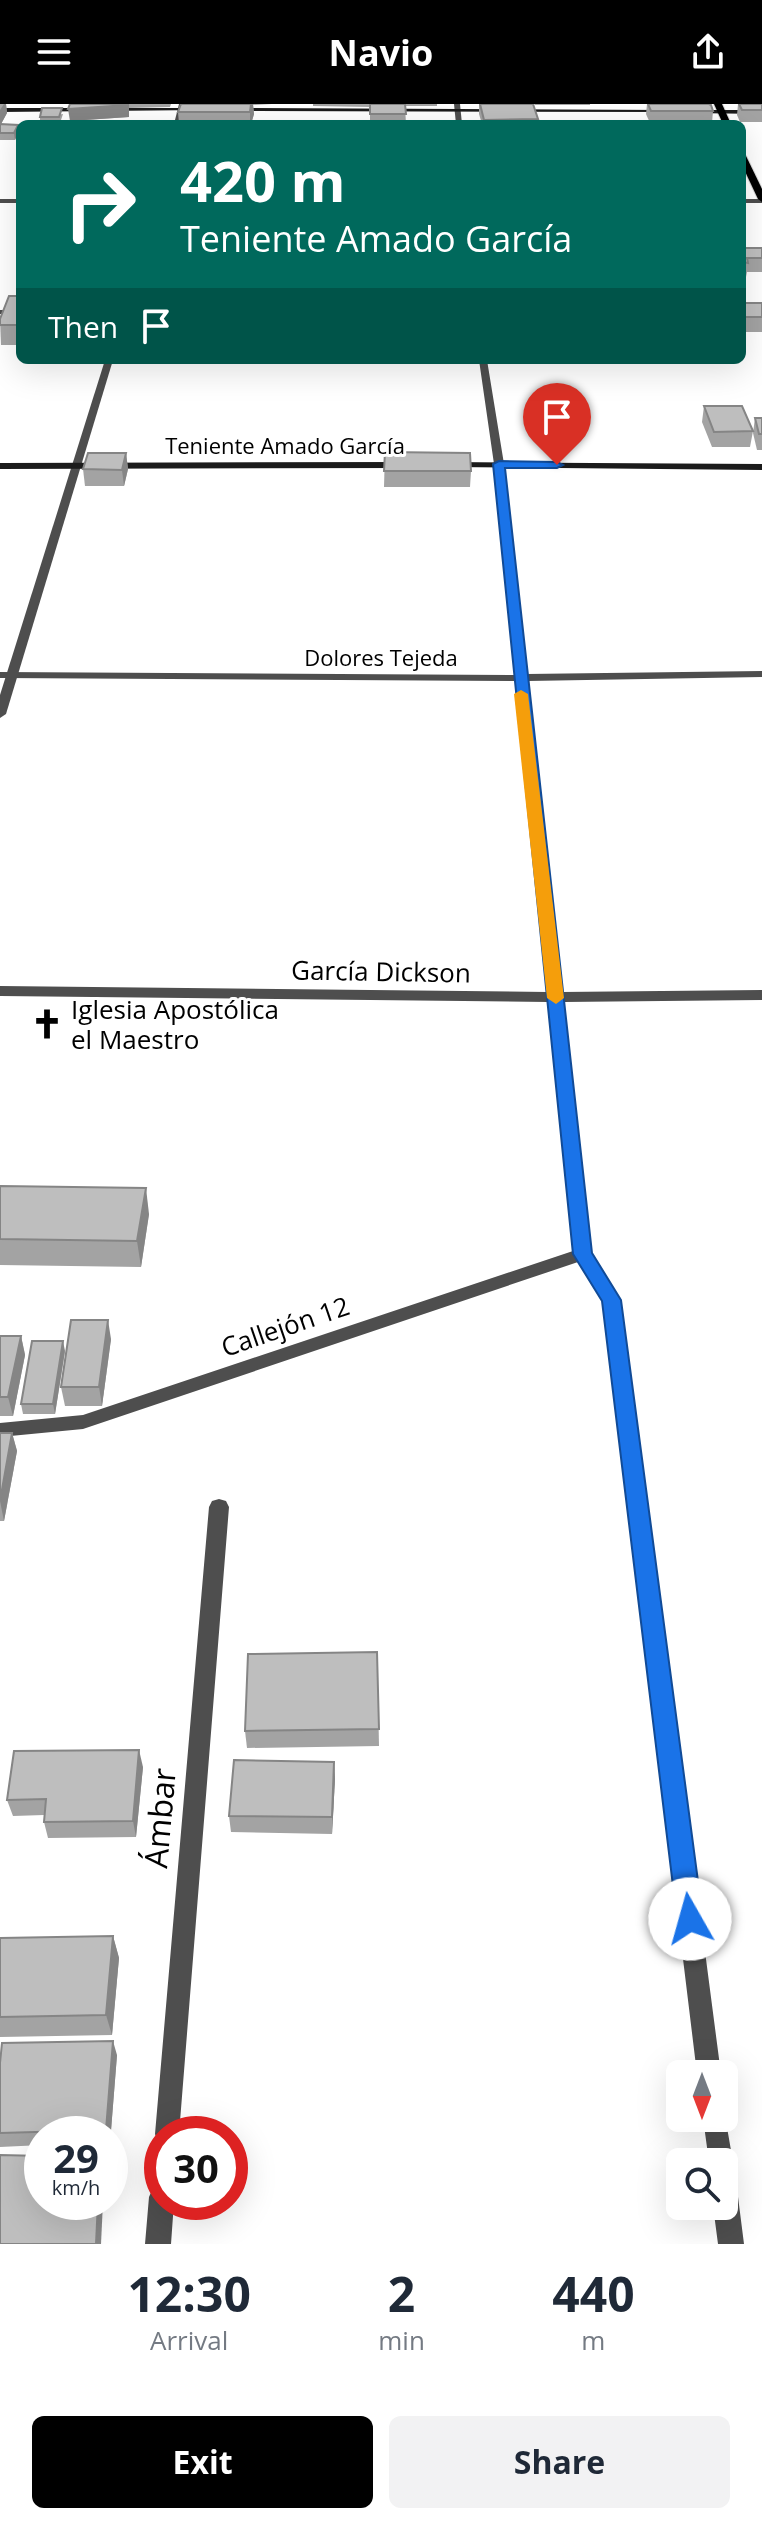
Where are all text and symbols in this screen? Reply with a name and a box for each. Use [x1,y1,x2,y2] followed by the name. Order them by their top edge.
[329,28,433,77] text: Navio
[32,30,76,74] icon: menu
[686,30,730,74] icon: share
[180,142,346,218] text: 420 m
[48,152,152,256] icon: right
[180,214,572,263] text: Teniente Amado García
[134,304,178,348] icon: arrive
[48,306,118,347] text: Then
[523,383,591,465] pin
[535,395,579,439] icon: arrive
[165,430,405,460] street label: Teniente Amado García
[304,642,458,672] street label: Dolores Tejeda
[291,951,471,991] street label: García Dickson
[71,991,279,1057] place label: Iglesia Apostólica el Maestro
[30,1007,64,1041] church icon: Iglesia Apostólica el Maestro
[216,1287,354,1365] street label: Callejón 12
[133,1766,185,1870] street label: Ámbar
[648,1877,732,1961] position arrow
[666,2060,738,2132] north arrow
[666,2060,738,2220] map controls
[144,2116,248,2220] speed limit sign: 30
[53,2130,99,2185] text: 29
[666,2148,738,2220] button: search
[52,2174,100,2201] text: km/h
[127,2261,251,2326] text: 12:30
[388,2261,415,2326] text: 2
[552,2261,635,2326] text: 440
[150,2322,228,2358] text: Arrival
[378,2322,425,2358] text: min
[581,2322,605,2358] text: m
[32,2416,373,2508] button: Exit
[389,2416,730,2508] button: Share

